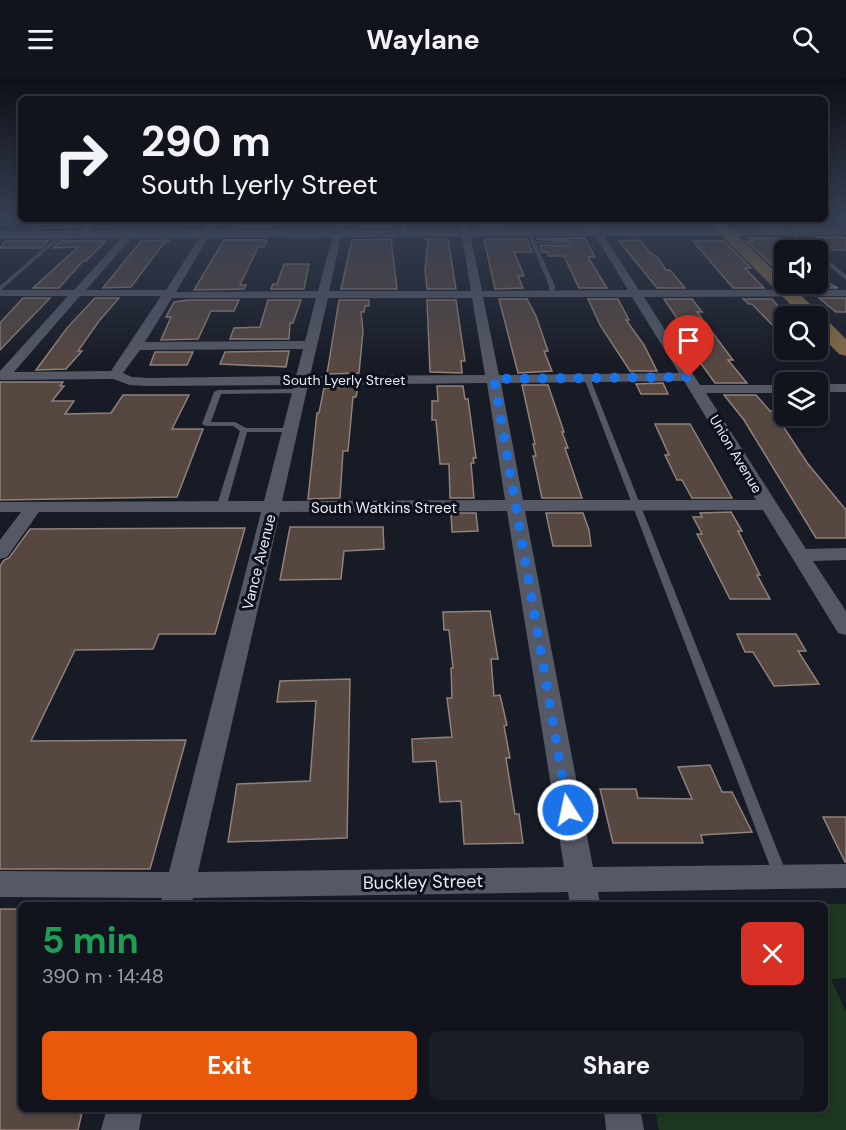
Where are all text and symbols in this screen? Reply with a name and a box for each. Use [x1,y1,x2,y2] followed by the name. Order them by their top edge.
[366,22,480,57] text: Waylane
[24,23,57,56] icon: menu
[789,23,822,56] icon: search
[141,114,271,169] text: 290 m
[42,120,120,198] icon: right
[141,167,378,202] text: South Lyerly Street
[774,240,828,426] map controls
[774,240,828,294] button: sound
[774,306,828,360] button: search
[663,315,714,377] pin
[672,324,705,357] icon: arrive
[283,371,405,389] street label: South Lyerly Street
[774,372,828,426] button: layers
[706,412,766,496] street label: Union Avenue
[311,498,457,518] street label: South Watkins Street
[237,512,281,612] street label: Vance Avenue
[536,778,600,842] position arrow
[363,869,483,895] street label: Buckley Street
[42,917,139,964] text: 5 min
[741,922,804,985] button: close
[42,963,164,989] text: 390 m · 14:48
[42,1031,417,1100] button: Exit
[429,1031,804,1100] button: Share

